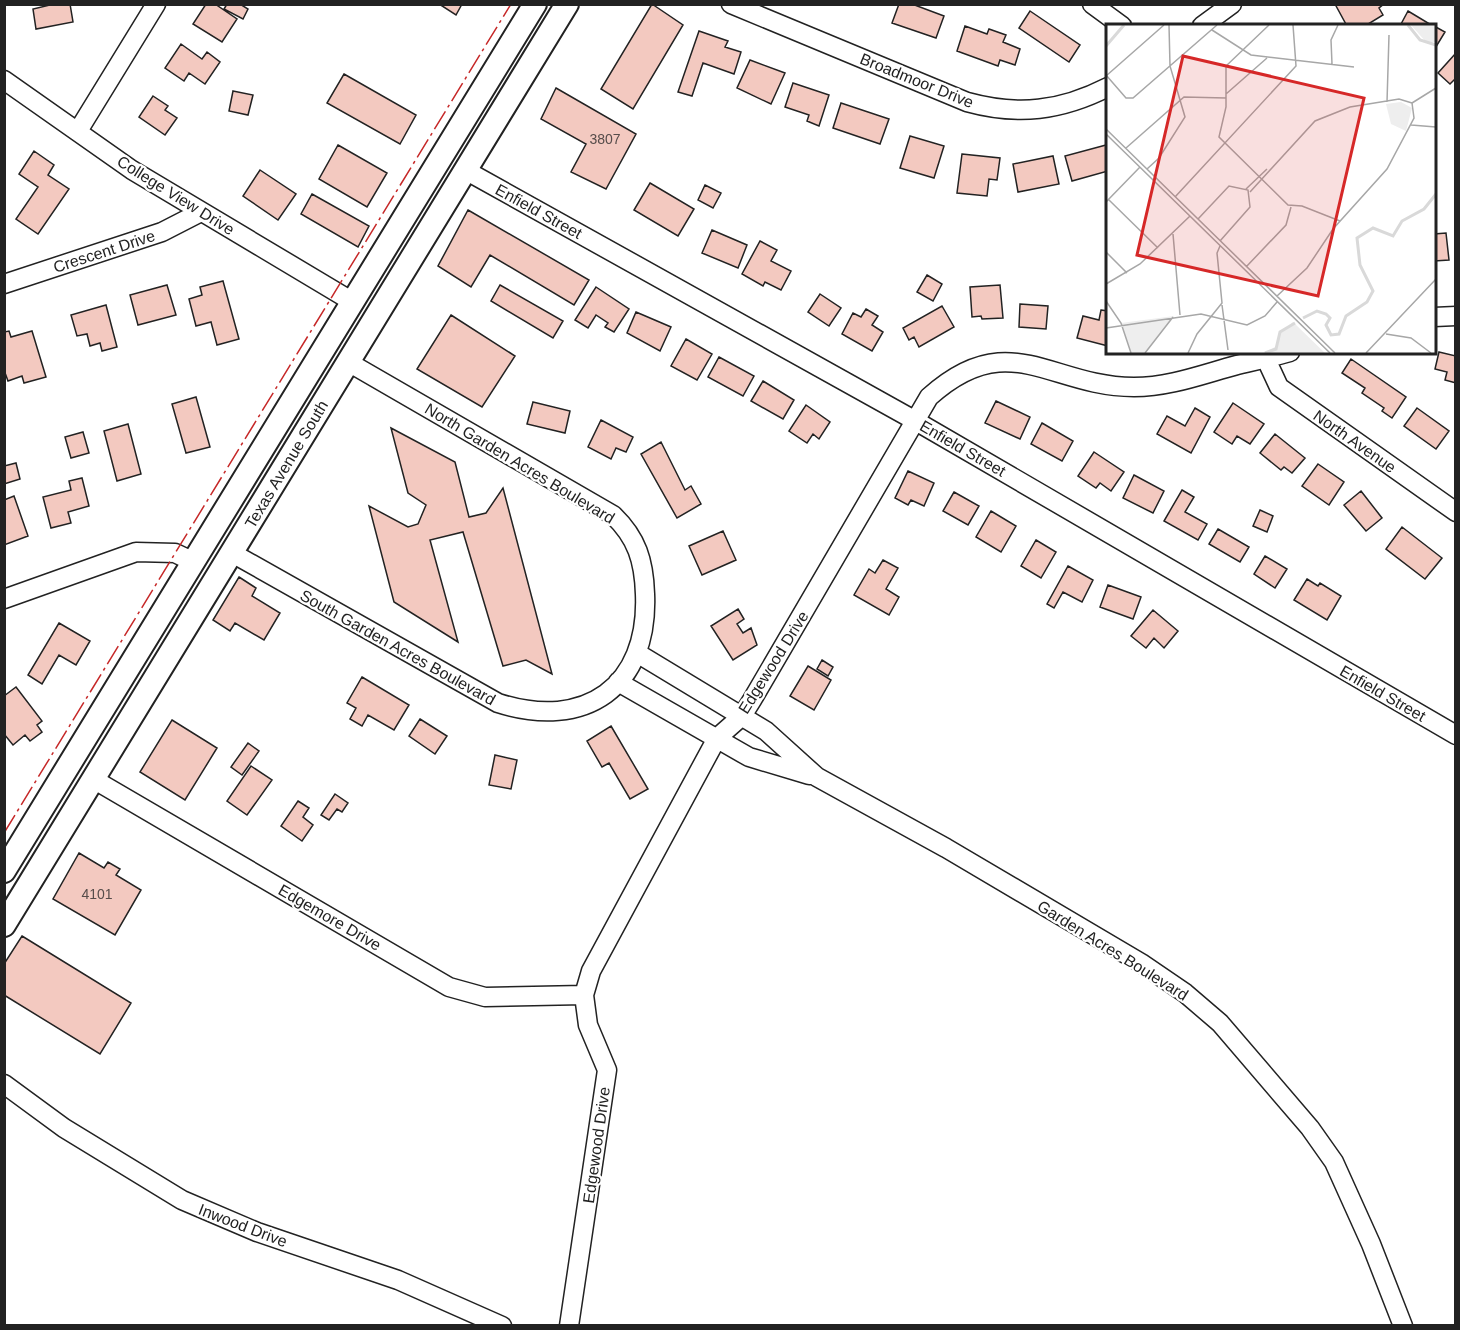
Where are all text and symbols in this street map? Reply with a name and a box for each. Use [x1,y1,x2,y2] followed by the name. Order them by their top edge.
[1106,24,1436,354] inset map
[858,50,976,111] street label: Broadmoor Drive
[589,131,621,147] house number: 3807
[114,152,238,238] street label: College View Drive
[493,181,585,242] street label: Enfield Street
[51,227,157,276] street label: Crescent Drive
[242,397,331,531] street label: Texas Avenue South
[422,400,618,527] street label: North Garden Acres Boulevard
[1310,407,1399,476] street label: North Avenue
[917,417,1009,480] street label: Enfield Street
[297,587,498,708] street label: South Garden Acres Boulevard
[735,608,812,717] street label: Edgewood Drive
[1337,662,1429,725] street label: Enfield Street
[275,881,384,954] street label: Edgemore Drive
[81,886,113,902] house number: 4101
[1034,897,1191,1004] street label: Garden Acres Boulevard
[580,1086,613,1204] street label: Edgewood Drive
[196,1201,290,1250] street label: Inwood Drive

